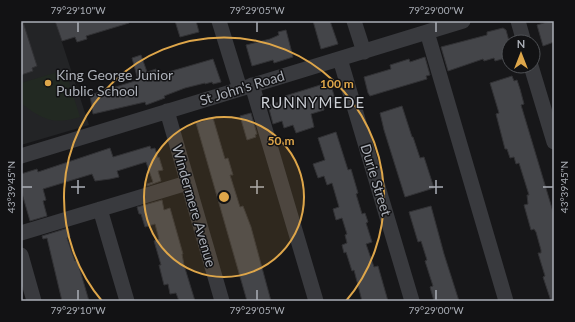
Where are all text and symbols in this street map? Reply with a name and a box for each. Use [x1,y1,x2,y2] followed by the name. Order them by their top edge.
[50,4,106,16] text: 79°29'10"W
[229,4,285,16] text: 79°29'05"W
[408,4,464,16] text: 79°29'00"W
[501,34,541,74] north arrow
[517,37,525,50] text: N
[56,66,173,99] place label: King George Junior Public School
[197,67,286,109] street label: St John's Road
[320,76,354,91] text: 100 m
[43,78,53,88] marker: King George Junior Public School
[261,93,365,111] district label: RUNNYMEDE
[268,133,294,148] text: 50 m
[357,142,396,218] street label: Durie Street
[169,143,220,269] street label: Windermere Avenue
[5,161,17,213] text: 43°39'45"N
[558,161,570,213] text: 43°39'45"N
[217,190,231,204] centre of rings
[50,304,106,316] text: 79°29'10"W
[229,304,285,316] text: 79°29'05"W
[408,304,464,316] text: 79°29'00"W

